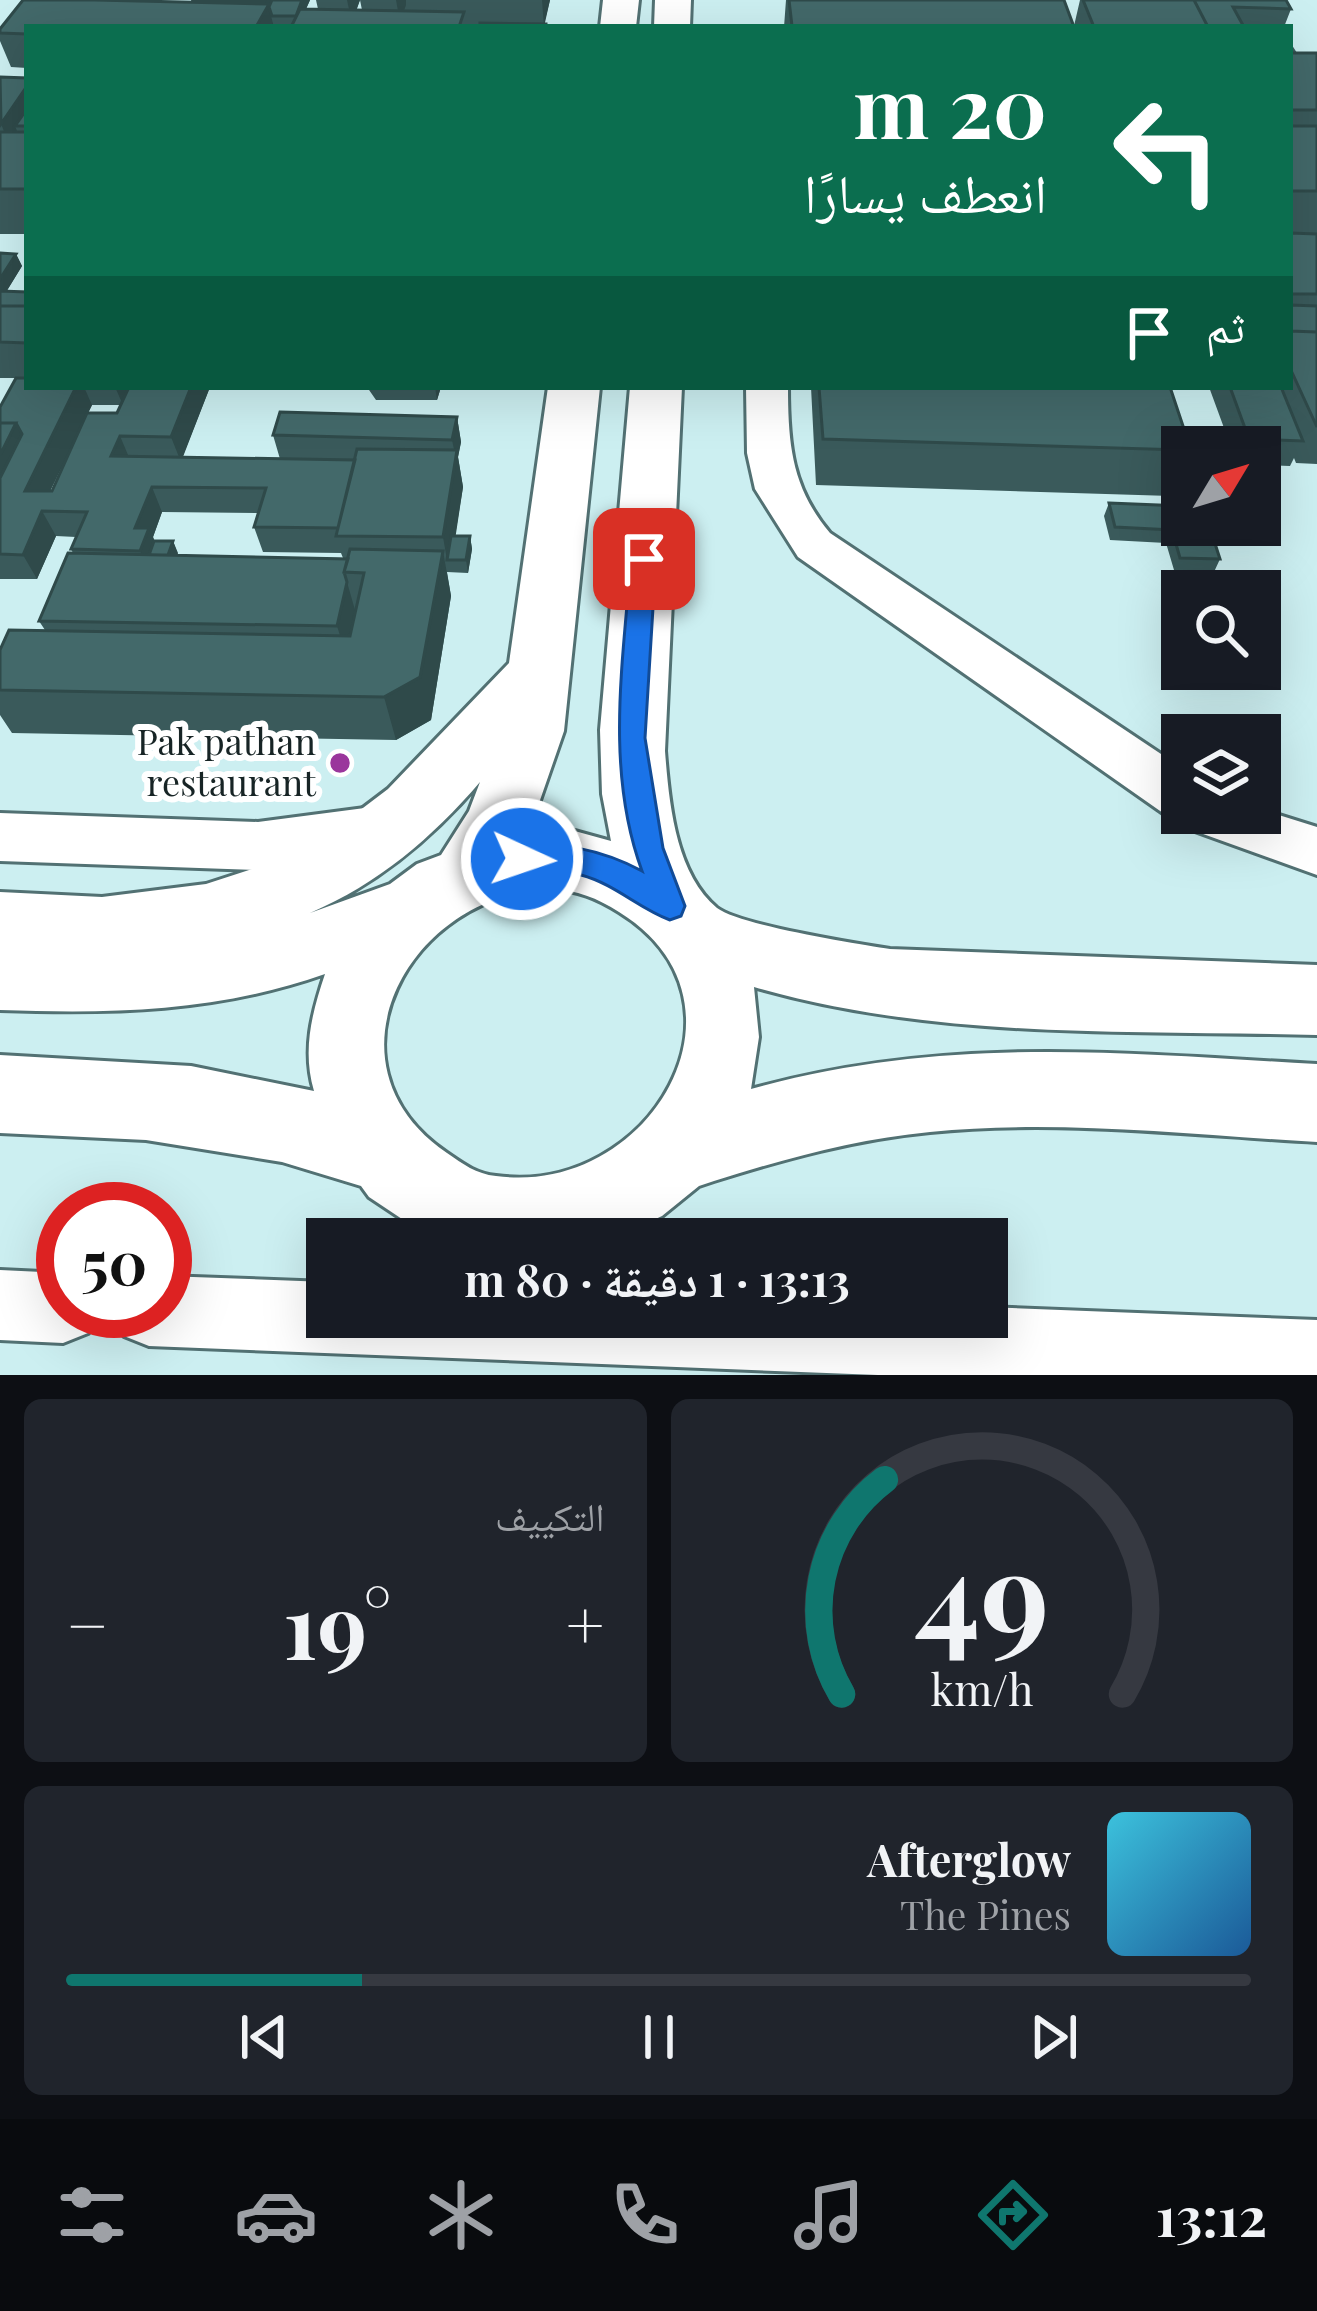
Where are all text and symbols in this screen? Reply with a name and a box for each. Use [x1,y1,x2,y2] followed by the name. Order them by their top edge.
[853,48,1047,160] text: 20 m
[1089,72,1245,228] icon: left
[804,155,1047,227] text: انعطف يسارًا
[1206,294,1245,354] text: ثم
[1116,300,1182,366] icon: arrive
[1161,426,1281,546] north arrow
[1161,426,1281,834] map controls
[593,508,695,610] pin
[611,526,677,592] icon: arrive
[1161,570,1281,690] button: search
[1161,714,1281,834] button: layers
[137,716,317,805] place label: Pak pathan restaurant
[327,750,353,776] marker: Pak pathan restaurant
[459,796,585,922] position arrow
[36,1182,192,1338] speed limit sign: 50
[464,1248,850,1308] text: 13:13 · 1 دقيقة · 80 m
[495,1489,605,1541] text: التكييف
[914,1508,1049,1674] text: 49
[283,1563,392,1683] text: 19°
[66,1579,109,1667] text: −
[566,1579,604,1667] text: +
[930,1659,1033,1716] text: km/h
[867,1828,1071,1888] text: Afterglow
[900,1888,1071,1940] text: The Pines
[231,2004,297,2070] icon: previous
[626,2004,692,2070] icon: pause
[1021,2004,1087,2070] icon: next
[50,2173,134,2257] icon: filters
[234,2173,318,2257] icon: car
[419,2173,503,2257] icon: climate
[603,2173,687,2257] icon: phone
[787,2173,871,2257] icon: music
[971,2173,1055,2257] icon: directions
[1156,2179,1267,2251] text: 13:12

